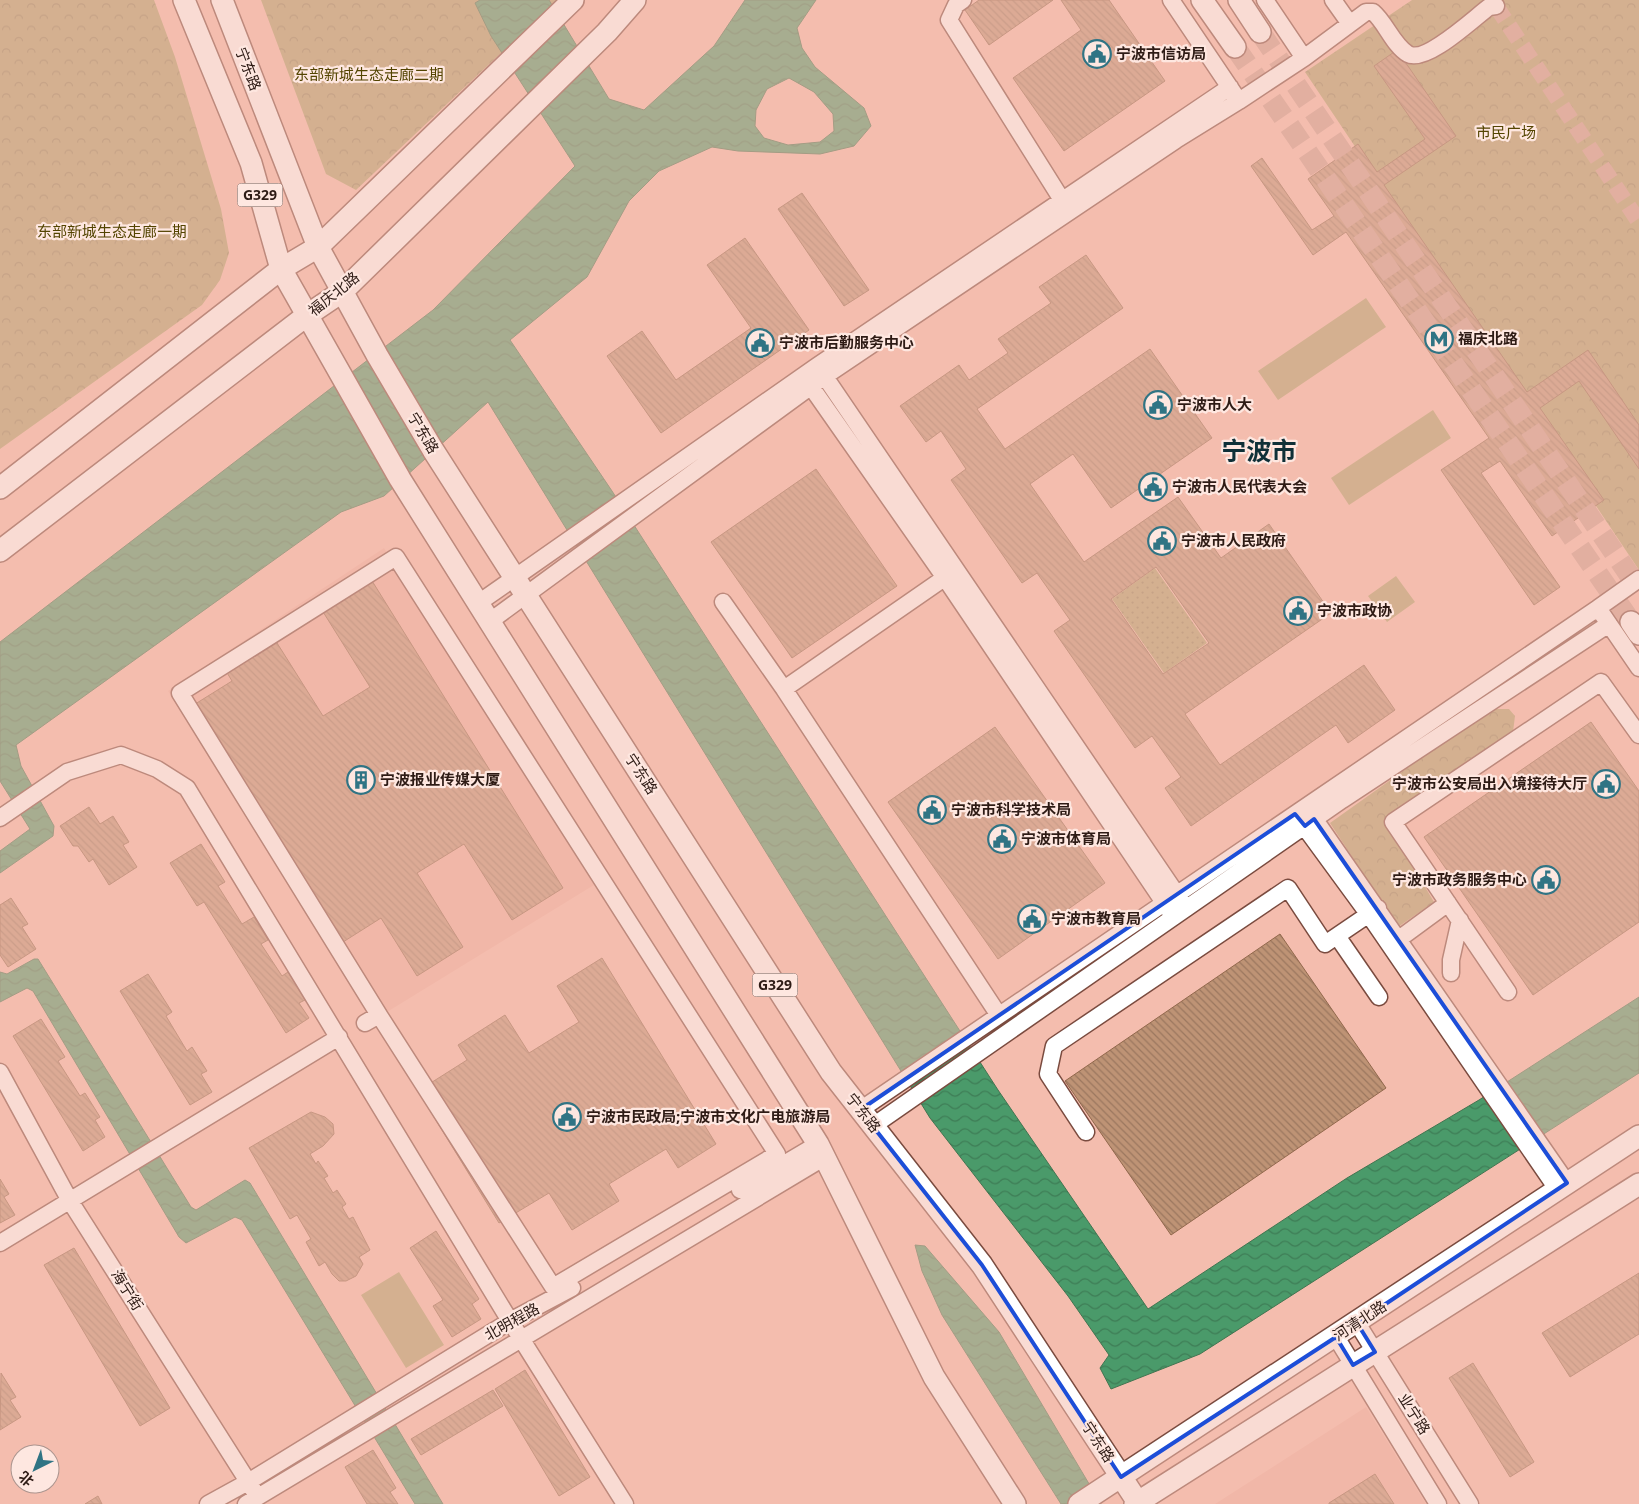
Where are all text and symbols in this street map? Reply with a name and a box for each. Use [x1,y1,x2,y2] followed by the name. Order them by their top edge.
[1082,39,1112,69] public building icon: 宁波市信访局
[1116,43,1206,63] place label: 宁波市信访局
[232,44,266,93] street label: 宁东路
[294,64,444,84] park label: 东部新城生态走廊二期
[1476,122,1536,142] park label: 市民广场
[238,184,282,206] road number: G329
[37,221,187,241] park label: 东部新城生态走廊一期
[304,267,363,320] street label: 福庆北路
[1424,324,1454,354] metro station icon: 福庆北路
[745,328,775,358] public building icon: 宁波市后勤服务中心
[1458,328,1518,348] place label: 福庆北路
[779,332,914,352] place label: 宁波市后勤服务中心
[1143,390,1173,420] public building icon: 宁波市人大
[1177,394,1252,414] place label: 宁波市人大
[404,408,444,457] street label: 宁东路
[1221,433,1297,467] district label: 宁波市
[1138,472,1168,502] public building icon: 宁波市人民代表大会
[1172,476,1307,496] place label: 宁波市人民代表大会
[1147,526,1177,556] public building icon: 宁波市人民政府
[1181,530,1286,550] place label: 宁波市人民政府
[1283,596,1313,626] public building icon: 宁波市政协
[1317,600,1392,620] place label: 宁波市政协
[621,749,662,798] street label: 宁东路
[346,765,376,795] building icon: 宁波报业传媒大厦
[380,769,500,789] place label: 宁波报业传媒大厦
[1591,769,1621,799] public building icon: 宁波市公安局出入境接待大厅
[1392,773,1587,793] place label: 宁波市公安局出入境接待大厅
[917,795,947,825] public building icon: 宁波市科学技术局
[951,799,1071,819] place label: 宁波市科学技术局
[987,824,1017,854] public building icon: 宁波市体育局
[1021,828,1111,848] place label: 宁波市体育局
[1531,865,1561,895] public building icon: 宁波市政务服务中心
[1392,869,1527,889] place label: 宁波市政务服务中心
[1017,904,1047,934] public building icon: 宁波市教育局
[1051,908,1141,928] place label: 宁波市教育局
[752,974,798,996] road number: G329
[842,1088,886,1136] street label: 宁东路
[552,1102,582,1132] public building icon: 宁波市民政局;宁波市文化广电旅游局
[586,1106,830,1126] place label: 宁波市民政局;宁波市文化广电旅游局
[107,1265,148,1314] street label: 海宁街
[1329,1295,1390,1345] street label: 河清北路
[480,1298,543,1344] street label: 北明程路
[1394,1389,1435,1438] street label: 业宁路
[1078,1417,1119,1466] street label: 宁东路
[10,1444,60,1494] north arrow
[14,1467,38,1491] text: 北

